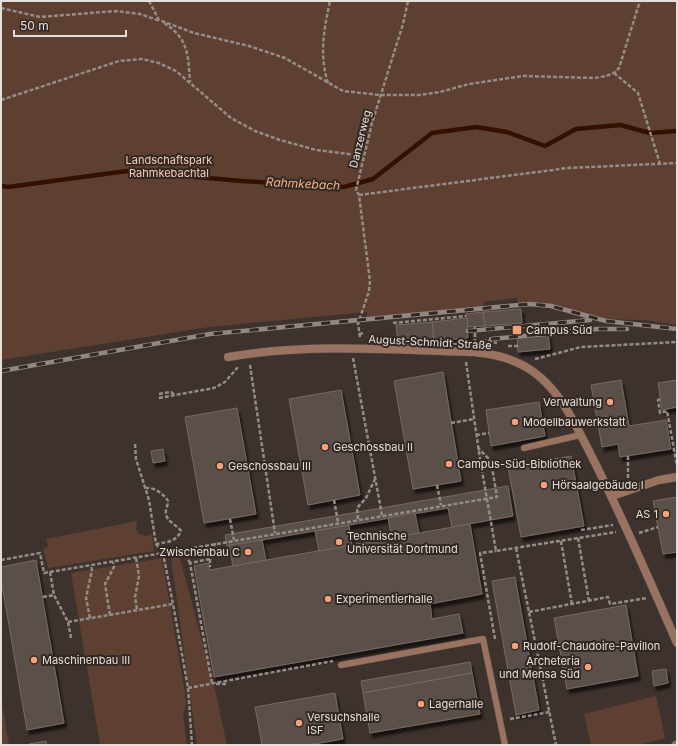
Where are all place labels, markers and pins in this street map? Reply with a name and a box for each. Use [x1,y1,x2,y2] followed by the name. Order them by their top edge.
[526,323,592,337] place label: Campus Süd
[511,324,523,336] marker: Campus Süd
[543,395,602,409] place label: Verwaltung
[605,397,615,407] marker: Verwaltung
[523,415,626,429] place label: Modellbauwerkstatt
[510,417,520,427] marker: Modellbauwerkstatt
[333,440,413,454] place label: Geschossbau II
[320,442,330,452] marker: Geschossbau II
[457,457,581,471] place label: Campus-Süd-Bibliothek
[228,459,311,473] place label: Geschossbau III
[444,459,454,469] marker: Campus-Süd-Bibliothek
[215,461,225,471] marker: Geschossbau III
[552,478,644,492] place label: Hörsaalgebäude I
[539,480,549,490] marker: Hörsaalgebäude I
[636,507,658,521] place label: AS 1
[661,509,671,519] marker: AS 1
[347,529,458,556] place label: Technische Universität Dortmund
[334,537,344,547] marker: Technische Universität Dortmund
[159,545,240,559] place label: Zwischenbau C
[243,547,253,557] marker: Zwischenbau C
[336,592,433,606] place label: Experimentierhalle
[323,594,333,604] marker: Experimentierhalle
[523,639,660,653] place label: Rudolf-Chaudoire-Pavillon
[510,641,520,651] marker: Rudolf-Chaudoire-Pavillon
[42,653,130,667] place label: Maschinenbau III
[499,654,580,681] place label: Archeteria und Mensa Süd
[29,655,39,665] marker: Maschinenbau III
[583,662,593,672] marker: Archeteria und Mensa Süd
[429,697,483,711] place label: Lagerhalle
[416,699,426,709] marker: Lagerhalle
[307,710,380,737] place label: Versuchshalle ISF
[294,718,304,728] marker: Versuchshalle ISF

